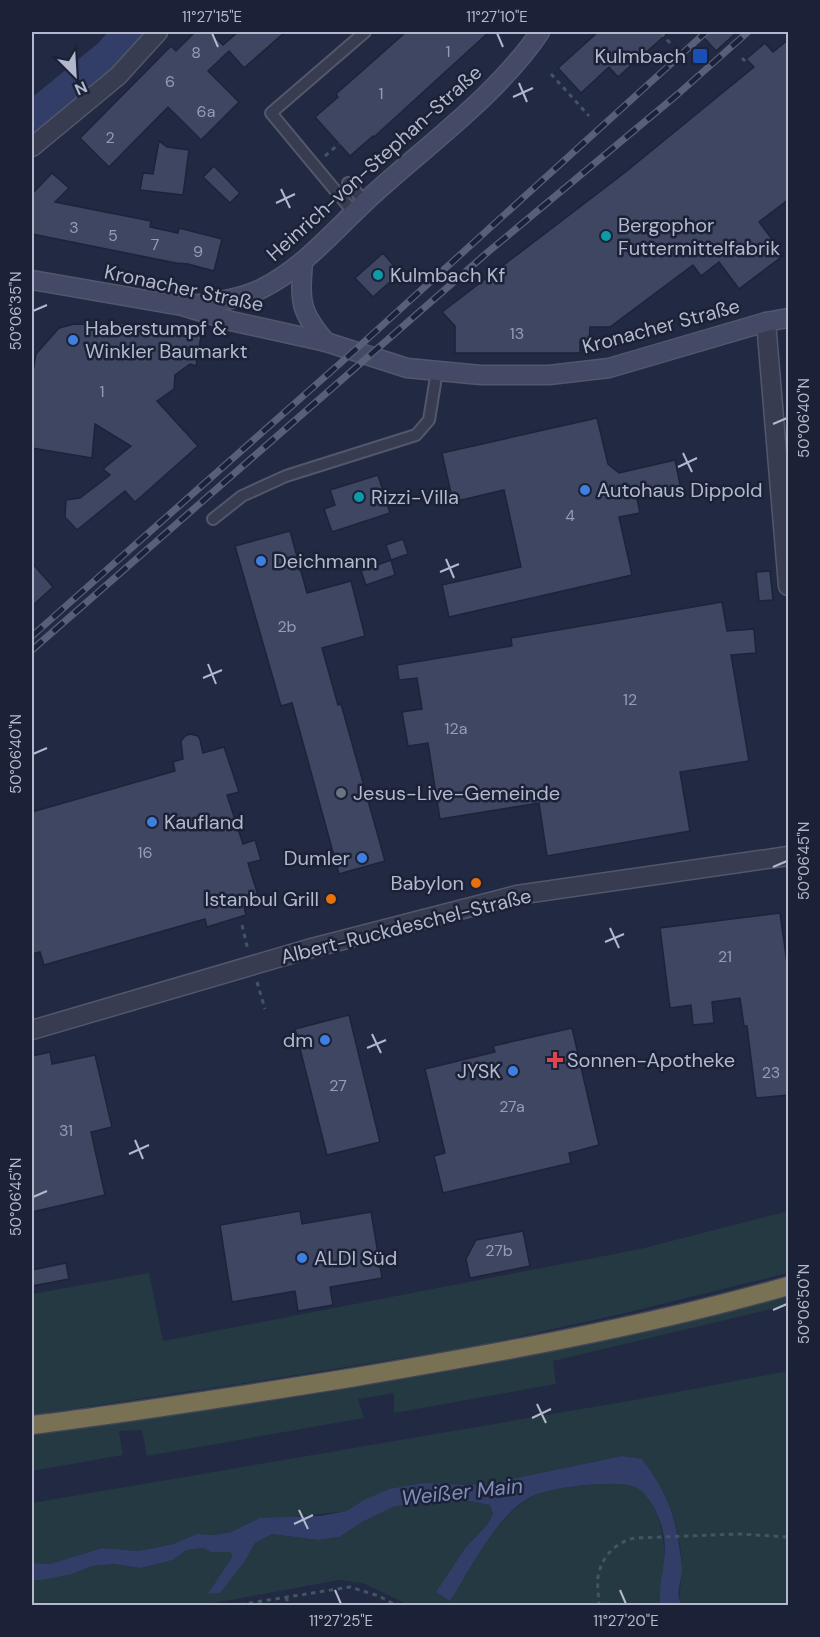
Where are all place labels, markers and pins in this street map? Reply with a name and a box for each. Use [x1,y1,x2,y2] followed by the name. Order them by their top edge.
[595,43,686,69] place label: Kulmbach
[691,47,709,65] marker: Kulmbach
[618,212,780,261] place label: Bergophor Futtermittelfabrik
[599,229,613,243] marker: Bergophor Futtermittelfabrik
[390,262,505,288] place label: Kulmbach Kf
[371,268,385,282] marker: Kulmbach Kf
[85,315,248,364] place label: Haberstumpf & Winkler Baumarkt
[66,333,80,347] marker: Haberstumpf & Winkler Baumarkt
[597,477,763,503] place label: Autohaus Dippold
[578,483,592,497] marker: Autohaus Dippold
[371,484,459,510] place label: Rizzi-Villa
[352,490,366,504] marker: Rizzi-Villa
[273,548,378,574] place label: Deichmann
[254,554,268,568] marker: Deichmann
[353,780,560,806] place label: Jesus-Live-Gemeinde
[334,786,348,800] marker: Jesus-Live-Gemeinde
[164,809,244,835] place label: Kaufland
[145,815,159,829] marker: Kaufland
[284,845,350,871] place label: Dumler
[355,851,369,865] marker: Dumler
[390,870,464,896] place label: Babylon
[469,876,483,890] marker: Babylon
[204,886,319,912] place label: Istanbul Grill
[324,892,338,906] marker: Istanbul Grill
[283,1027,313,1053] place label: dm
[318,1033,332,1047] marker: dm
[567,1047,735,1073] place label: Sonnen-Apotheke
[548,1053,562,1067] marker: Sonnen-Apotheke
[457,1058,501,1084] place label: JYSK
[506,1064,520,1078] marker: JYSK
[314,1245,397,1271] place label: ALDI Süd
[295,1251,309,1265] marker: ALDI Süd

